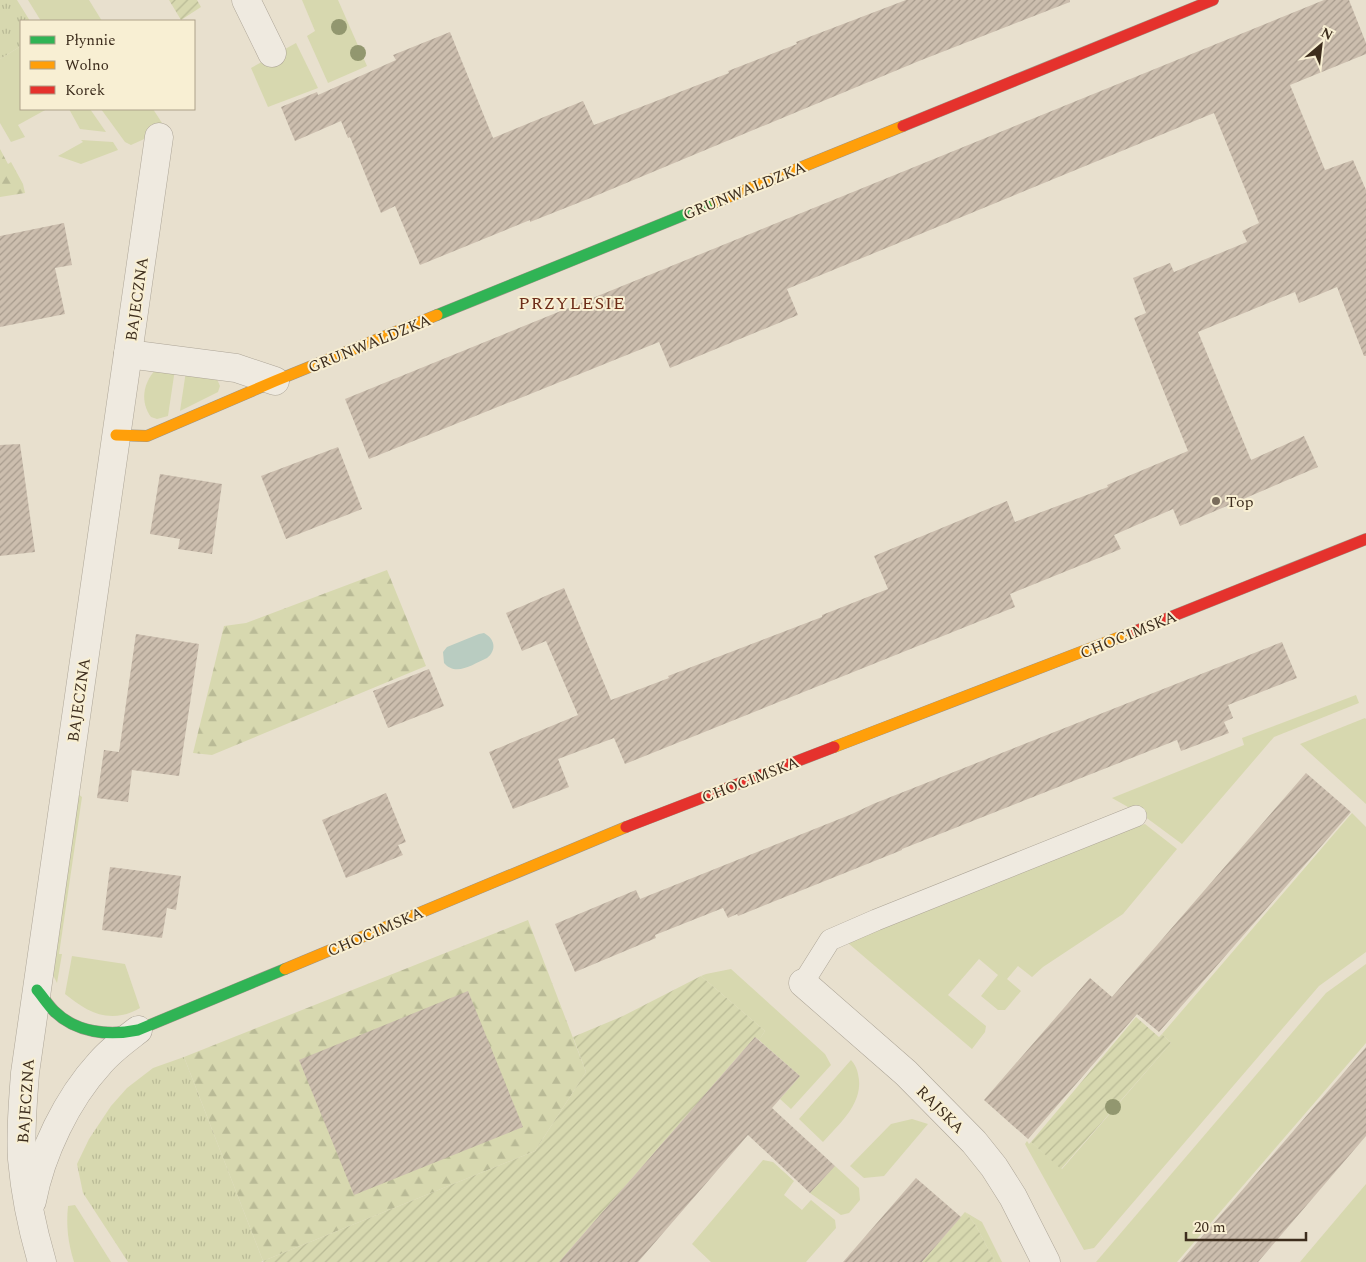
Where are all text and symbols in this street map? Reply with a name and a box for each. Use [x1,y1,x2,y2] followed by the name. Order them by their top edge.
[20,20,195,110] legend
[1296,20,1346,70] north arrow
[1317,22,1337,46] text: N
[65,29,116,52] text: Płynnie
[65,54,109,77] text: Wolno
[65,79,105,102] text: Korek
[679,155,809,227] street label: GRUNWALDZKA
[119,255,155,343] street label: BAJECZNA
[518,290,626,317] district label: PRZYLESIE
[304,308,434,380] street label: GRUNWALDZKA
[1226,490,1254,514] place label: Top
[1210,495,1222,507] marker: Top
[1076,605,1180,665] street label: CHOCIMSKA
[61,656,97,744] street label: BAJECZNA
[698,750,802,809] street label: CHOCIMSKA
[324,901,427,963] street label: CHOCIMSKA
[11,1058,41,1144] street label: BAJECZNA
[910,1080,970,1140] street label: RAJSKA
[1186,1210,1306,1242] scale bar
[1194,1216,1226,1239] text: 20 m

